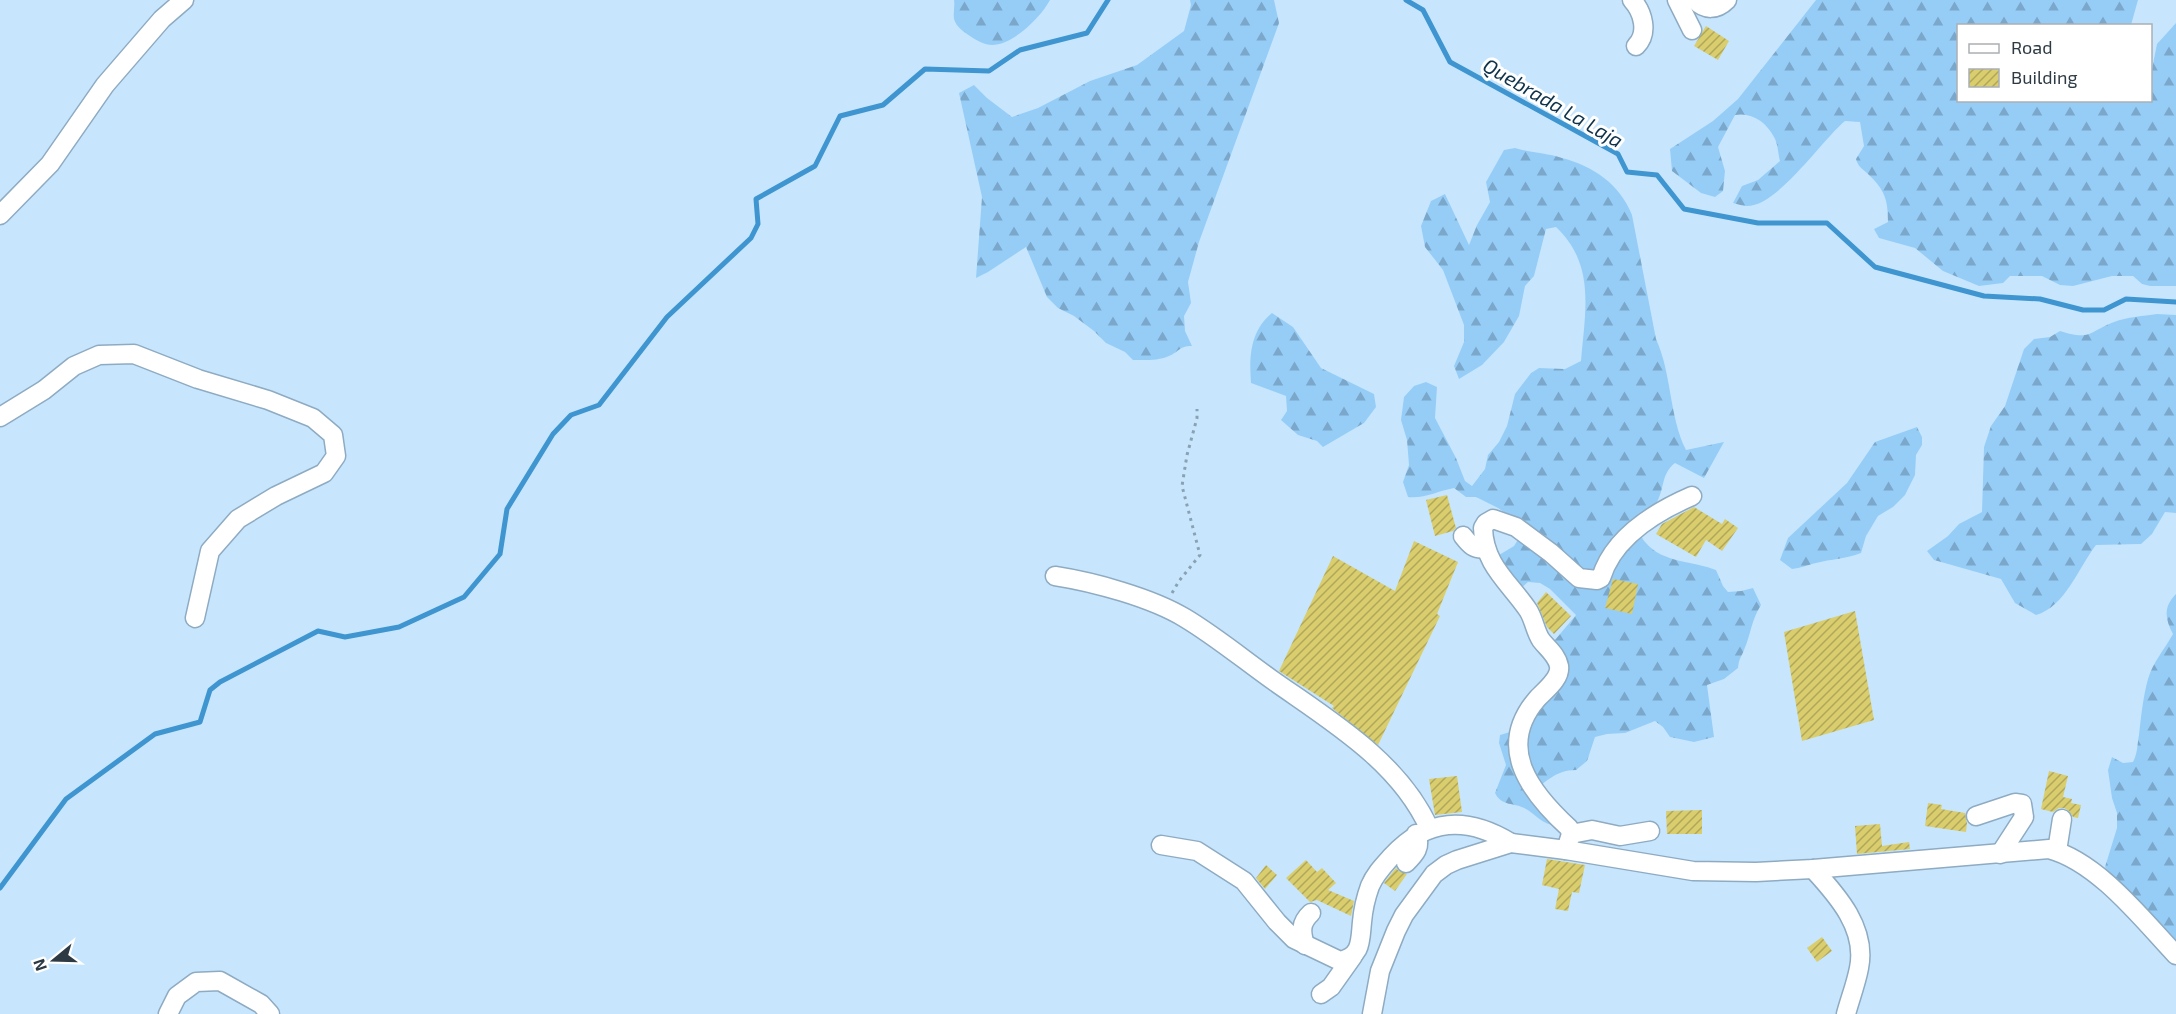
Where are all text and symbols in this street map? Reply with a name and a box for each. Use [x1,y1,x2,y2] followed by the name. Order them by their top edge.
[1957,24,2152,102] legend
[2011,36,2052,58] text: Road
[1479,52,1628,152] water label: Quebrada La Laja
[2011,66,2078,88] text: Building
[24,930,84,990] north arrow
[28,956,50,974] text: N

